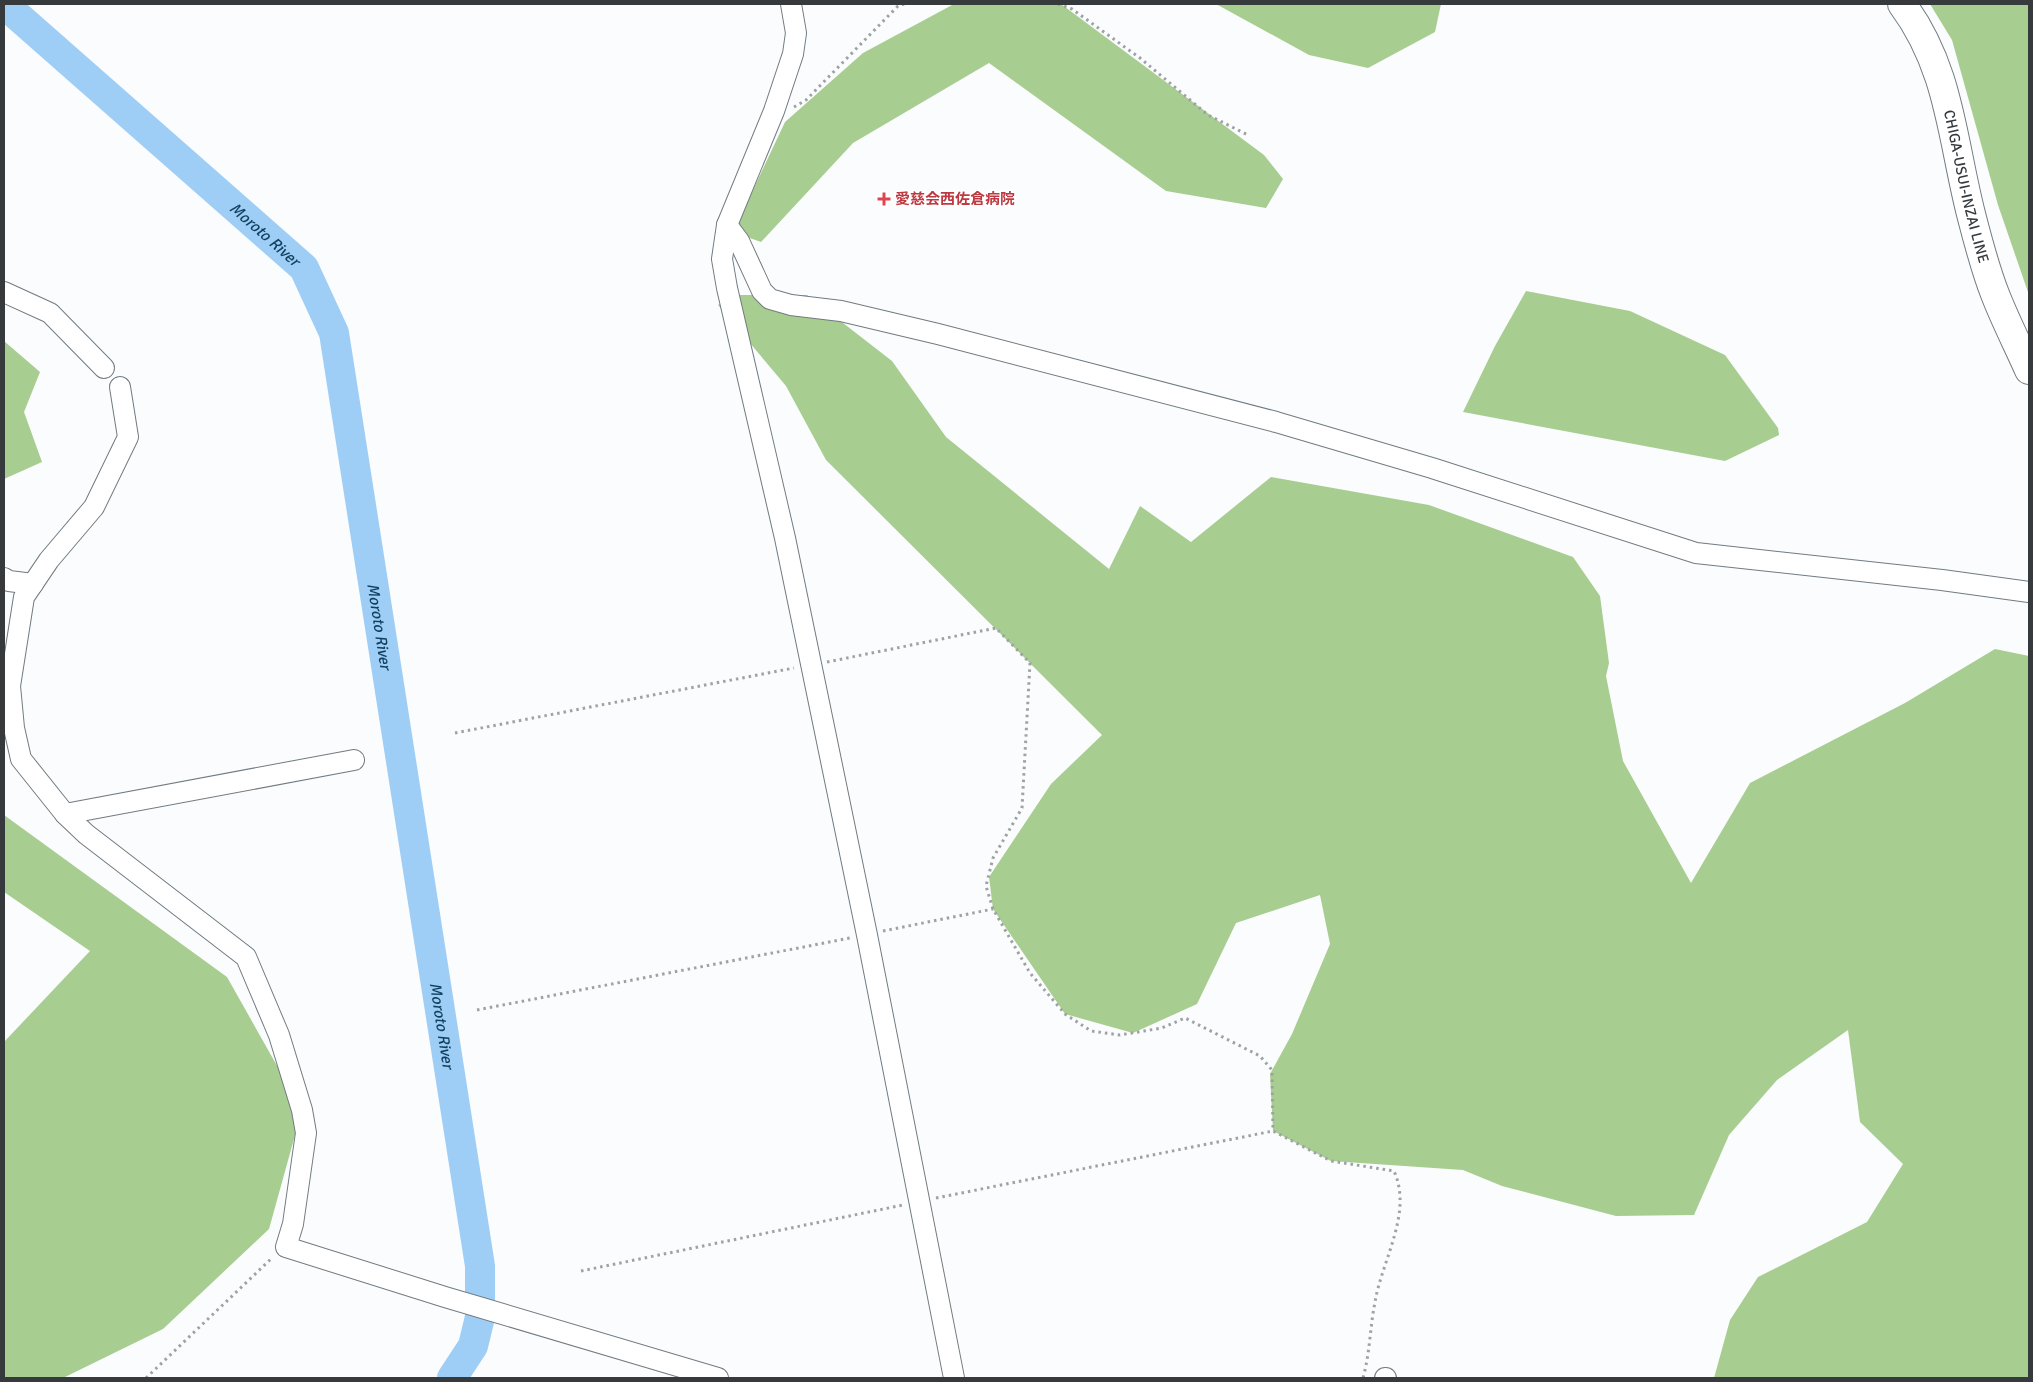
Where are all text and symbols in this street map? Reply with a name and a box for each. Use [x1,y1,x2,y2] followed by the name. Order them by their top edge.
[1940,108,1993,265] street label: CHIGA-USUI-INZAI LINE
[895,190,1015,208] place label: 愛慈会西佐倉病院
[877,192,891,206] marker: 愛慈会西佐倉病院
[225,198,305,272] water label: Moroto River
[362,582,396,673] water label: Moroto River
[425,981,458,1072] water label: Moroto River

